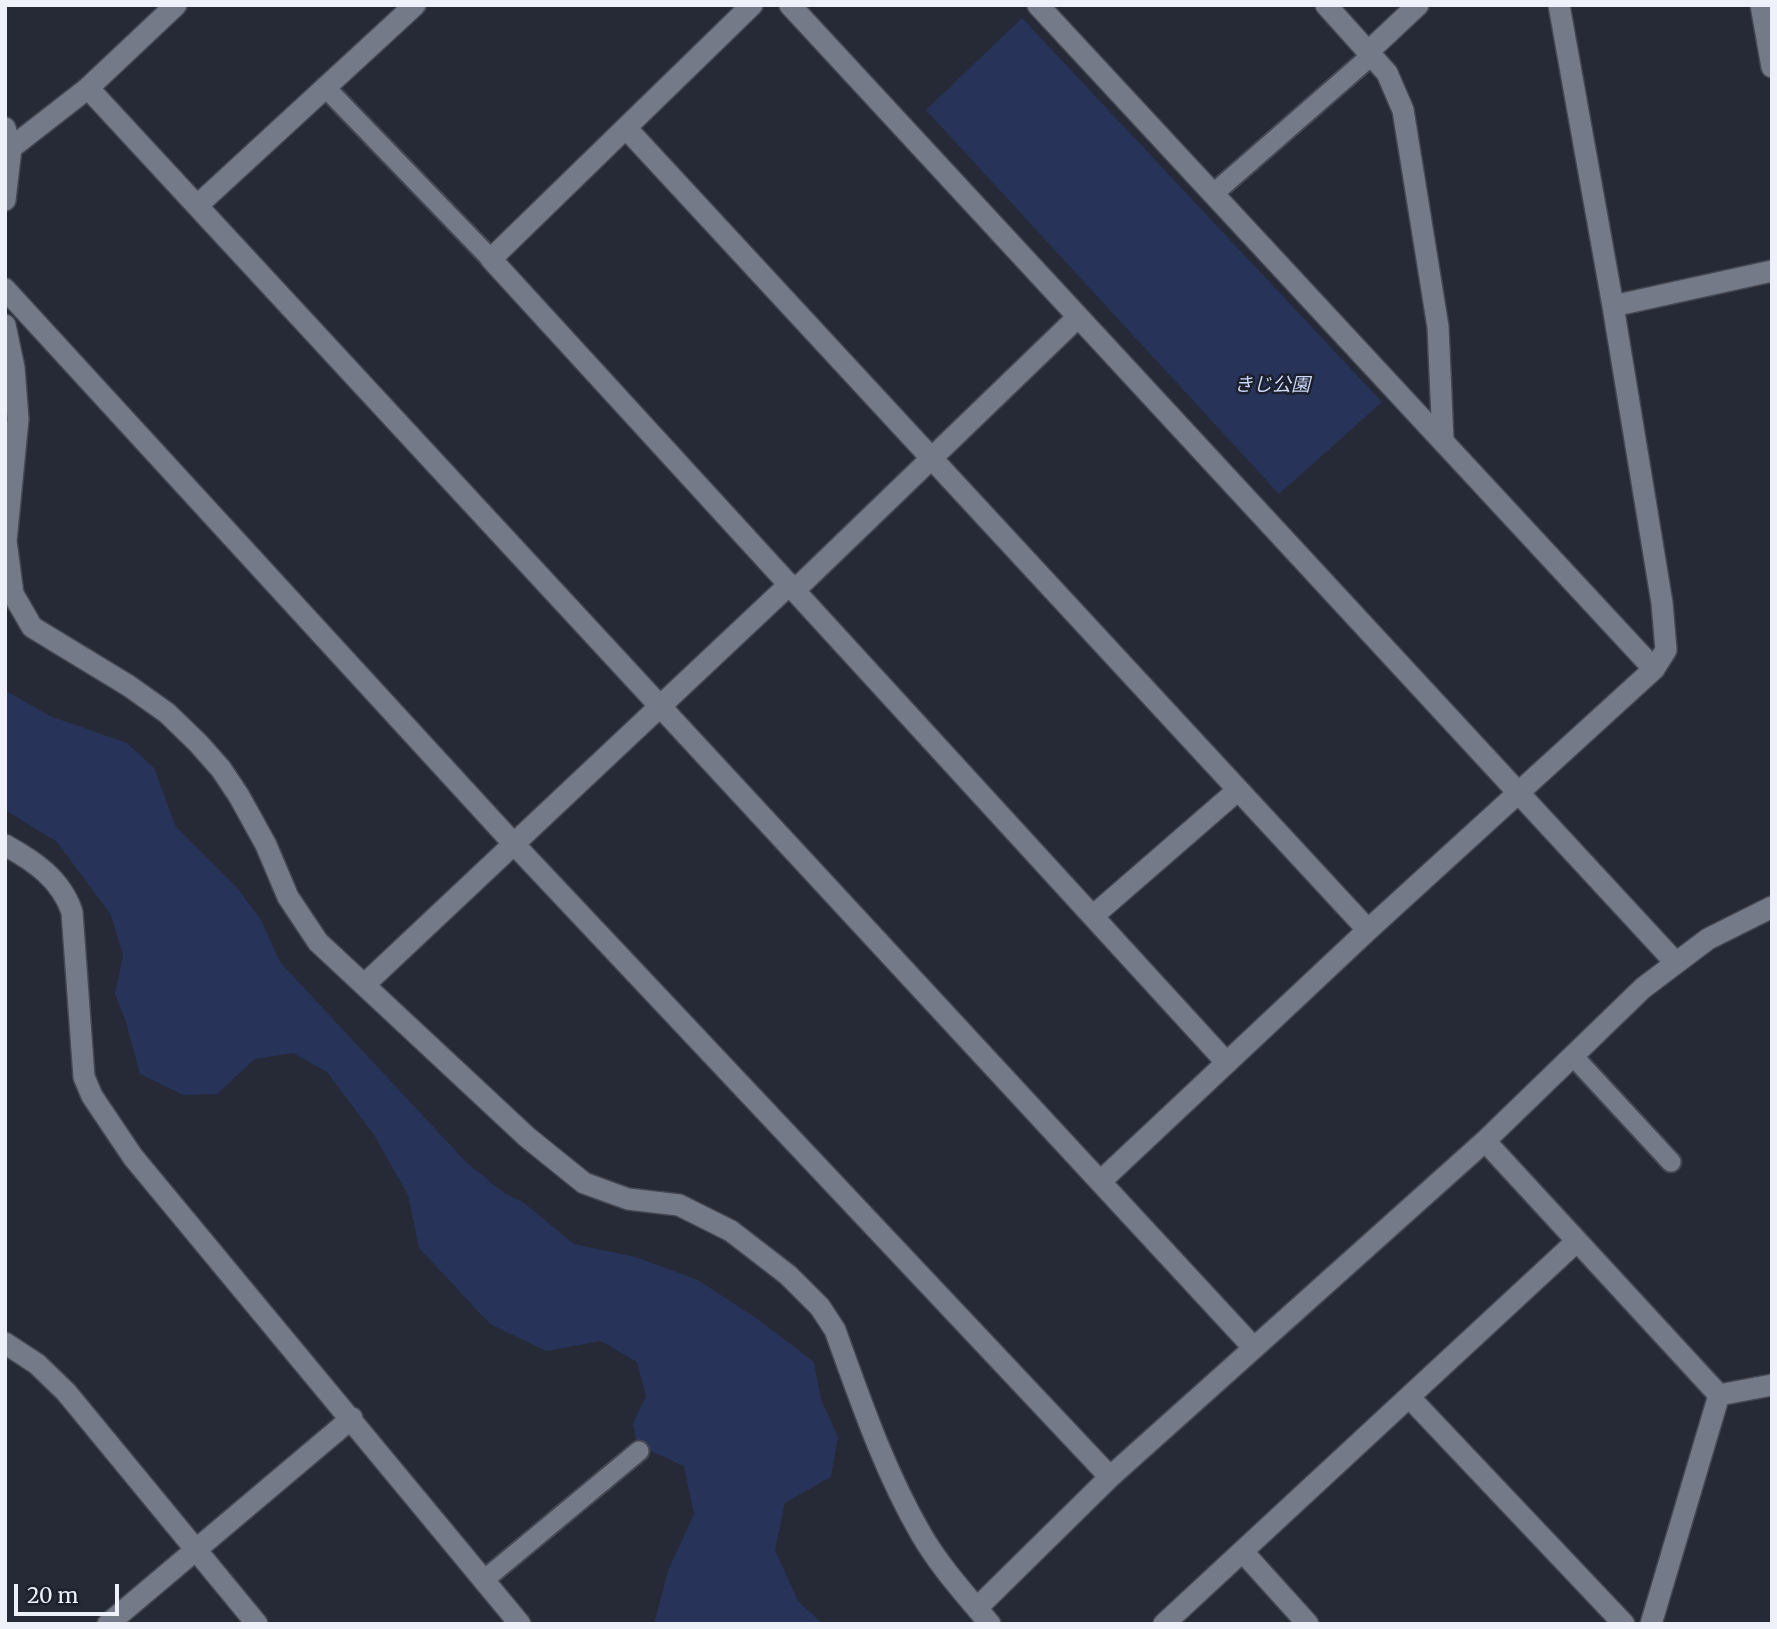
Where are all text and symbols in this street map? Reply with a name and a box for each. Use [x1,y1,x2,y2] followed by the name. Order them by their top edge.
[1234,375,1310,397] park label: きじ公園
[18,1570,122,1614] scale bar
[27,1582,78,1609] text: 20 m

